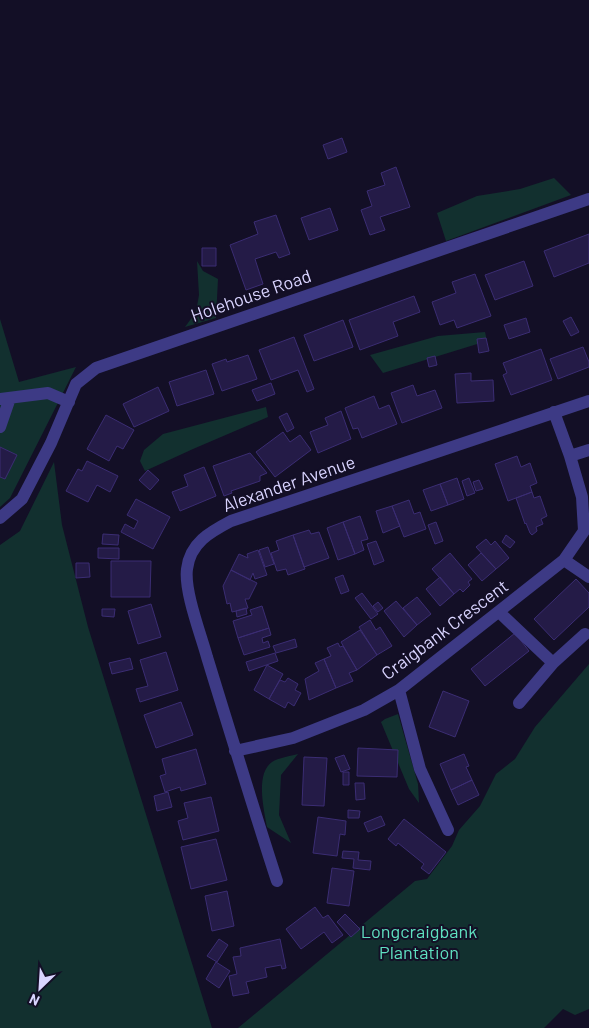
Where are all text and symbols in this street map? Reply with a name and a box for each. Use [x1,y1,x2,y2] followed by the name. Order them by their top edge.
[188,264,314,326] street label: Holehouse Road
[220,450,358,516] street label: Alexander Avenue
[377,574,512,684] street label: Craigbank Crescent
[361,920,477,963] park label: Longcraigbank Plantation
[15,963,65,1013] north arrow
[26,991,42,1010] text: N

